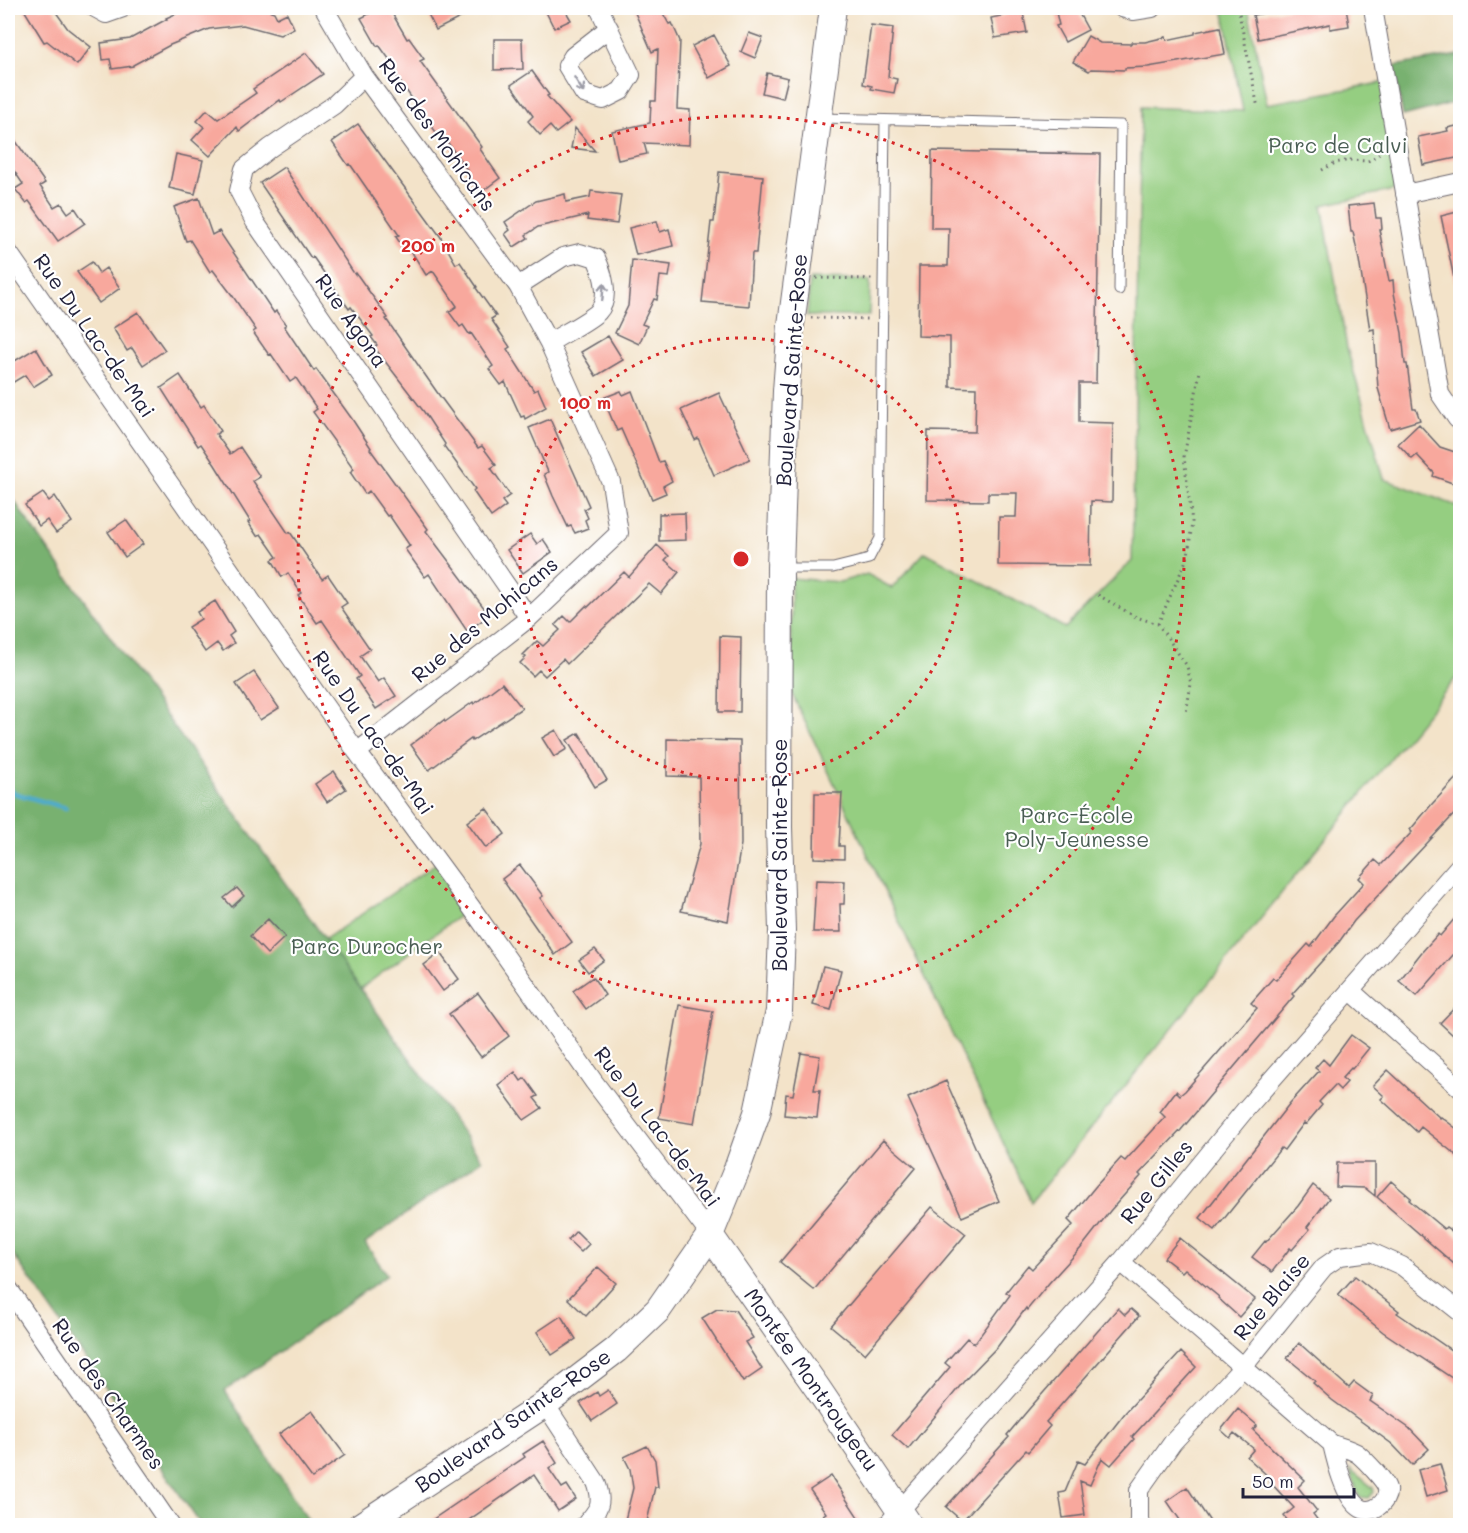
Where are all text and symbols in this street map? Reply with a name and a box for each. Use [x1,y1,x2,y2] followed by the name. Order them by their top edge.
[374,52,503,216] street label: Rue des Mohicans
[573,76,585,93] one-way arrow
[1268,131,1408,158] park label: Parc de Calvi
[401,233,455,257] text: 200 m
[29,248,162,422] street label: Rue Du Lac-de-Mai
[769,253,812,487] street label: Boulevard Sainte-Rose
[310,268,394,372] street label: Rue Agona
[598,282,609,302] one-way arrow
[559,390,611,414] text: 100 m
[731,549,751,569] centre of rings
[405,550,563,688] street label: Rue des Mohicans
[308,645,441,819] street label: Rue Du Lac-de-Mai
[765,738,792,972] street label: Boulevard Sainte-Rose
[1005,801,1149,852] park label: Parc-École Poly-Jeunesse
[291,932,443,959] park label: Parc Durocher
[589,1040,727,1212] street label: Rue Du Lac-de-Mai
[1114,1134,1198,1229] street label: Rue Gilles
[1227,1247,1315,1345] street label: Rue Blaise
[739,1282,886,1476] street label: Montée Montrougeau
[47,1312,171,1474] street label: Rue des Charmes
[409,1342,615,1498] street label: Boulevard Sainte-Rose
[1243,1461,1354,1499] scale bar
[1252,1469,1294,1493] text: 50 m

